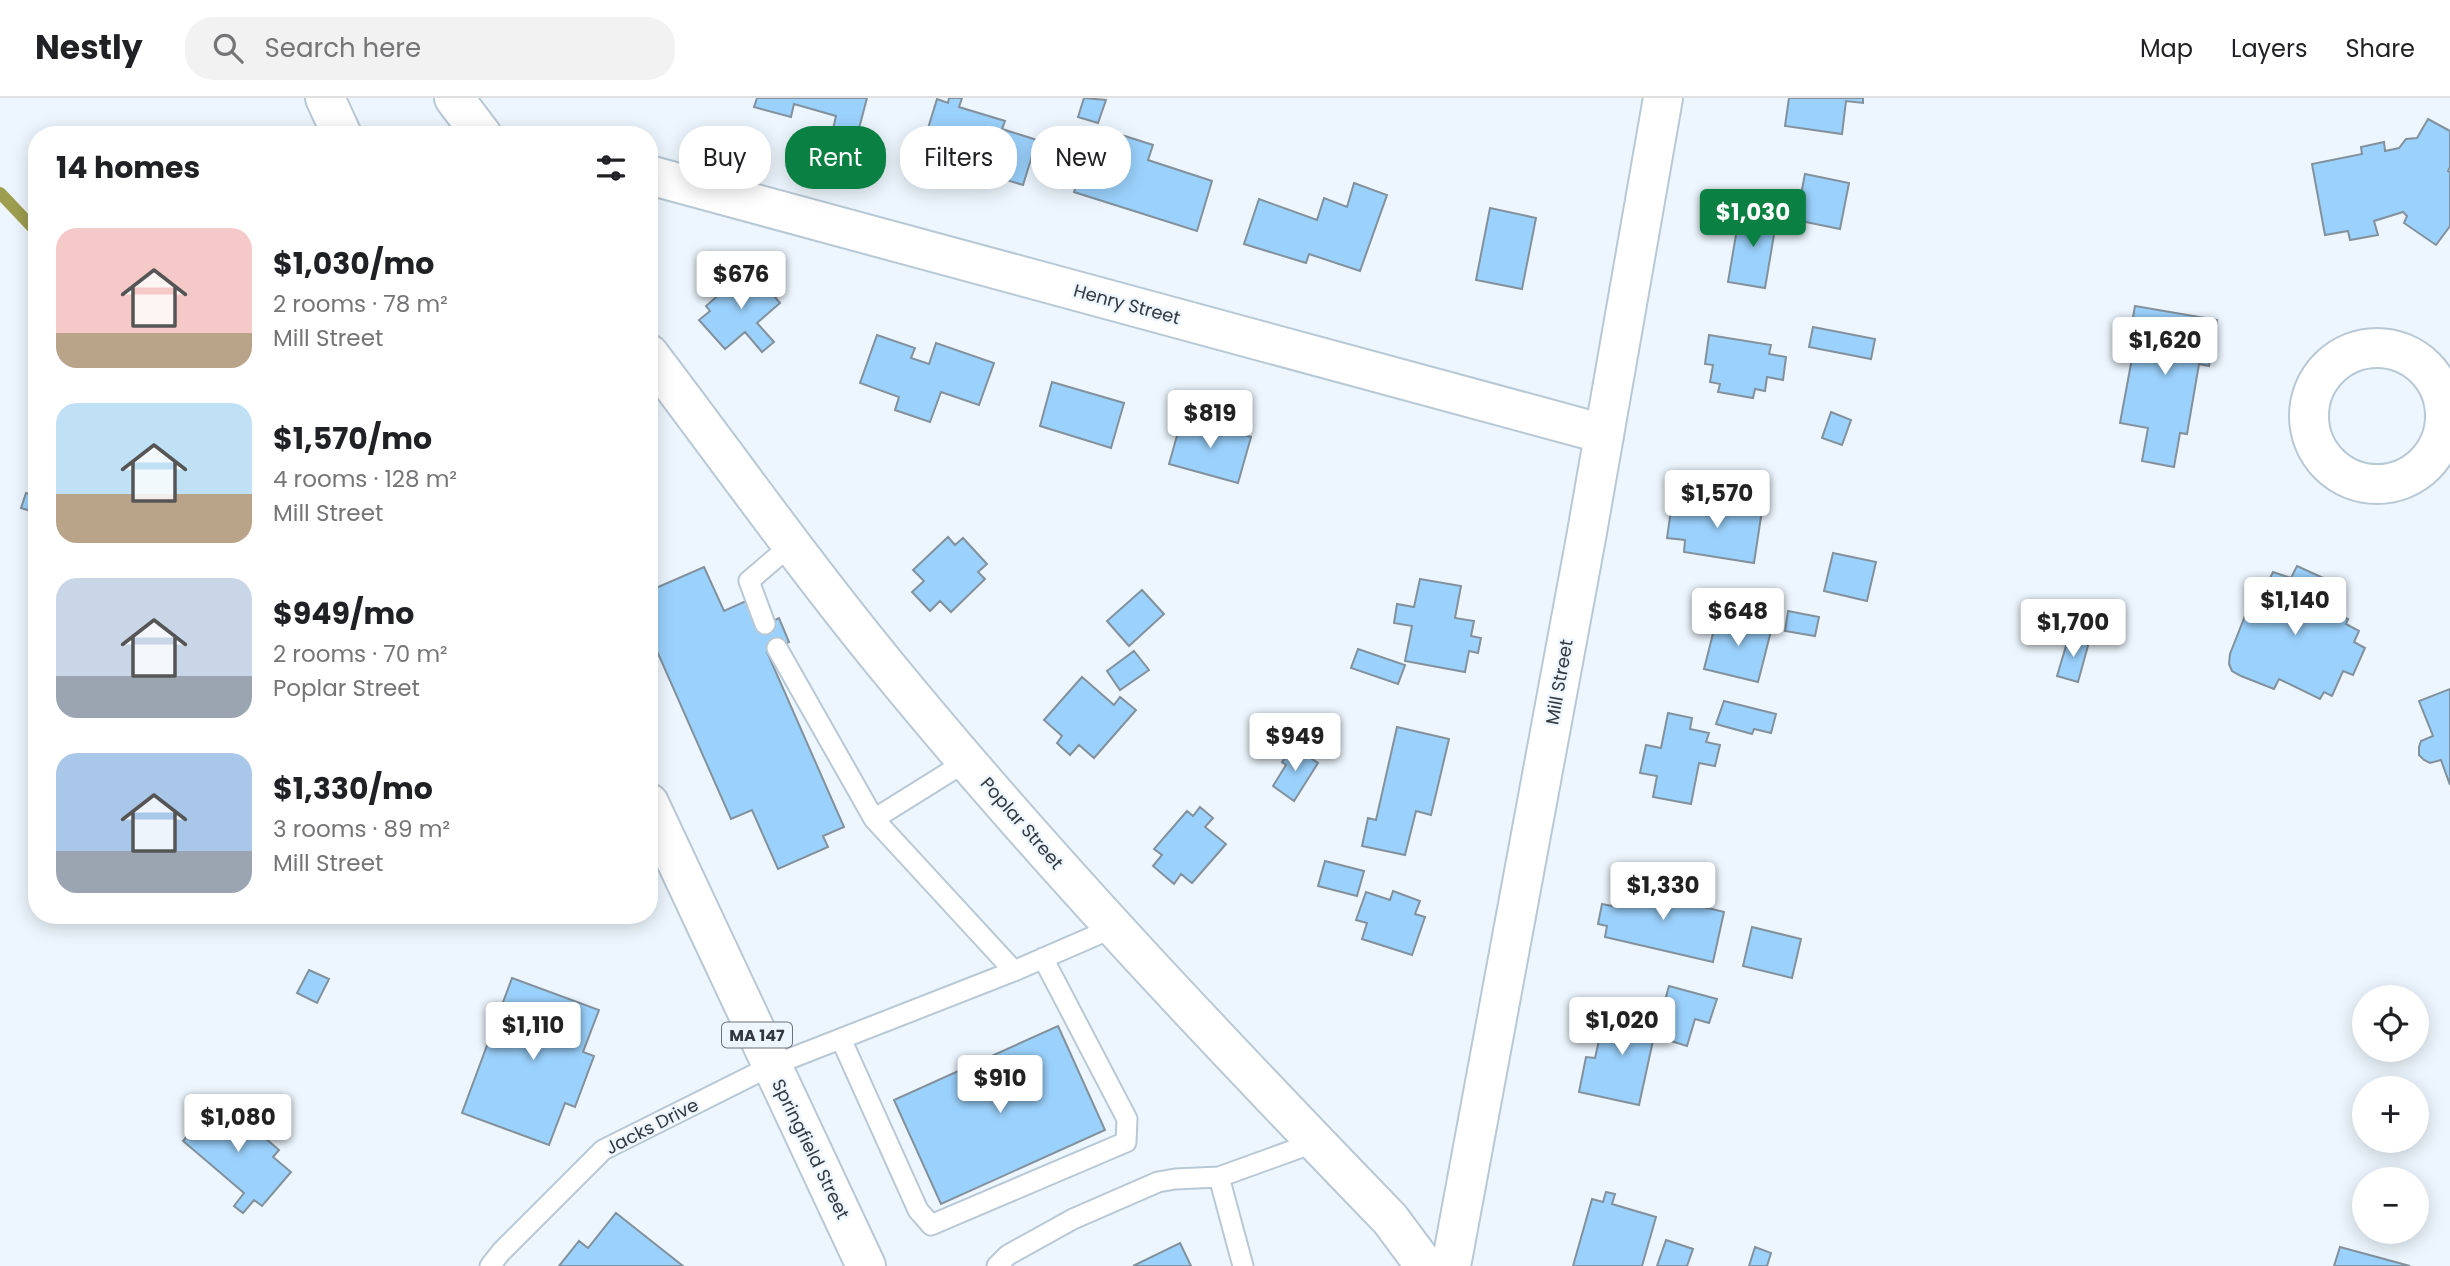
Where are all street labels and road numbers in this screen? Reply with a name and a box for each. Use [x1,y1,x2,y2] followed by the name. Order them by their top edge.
[1071,278,1183,330] street label: Henry Street
[1539,637,1579,727] street label: Mill Street
[975,771,1069,875] street label: Poplar Street
[722,1023,792,1048] road number: MA 147
[766,1075,856,1223] street label: Springfield Street
[601,1092,703,1160] street label: Jacks Drive

